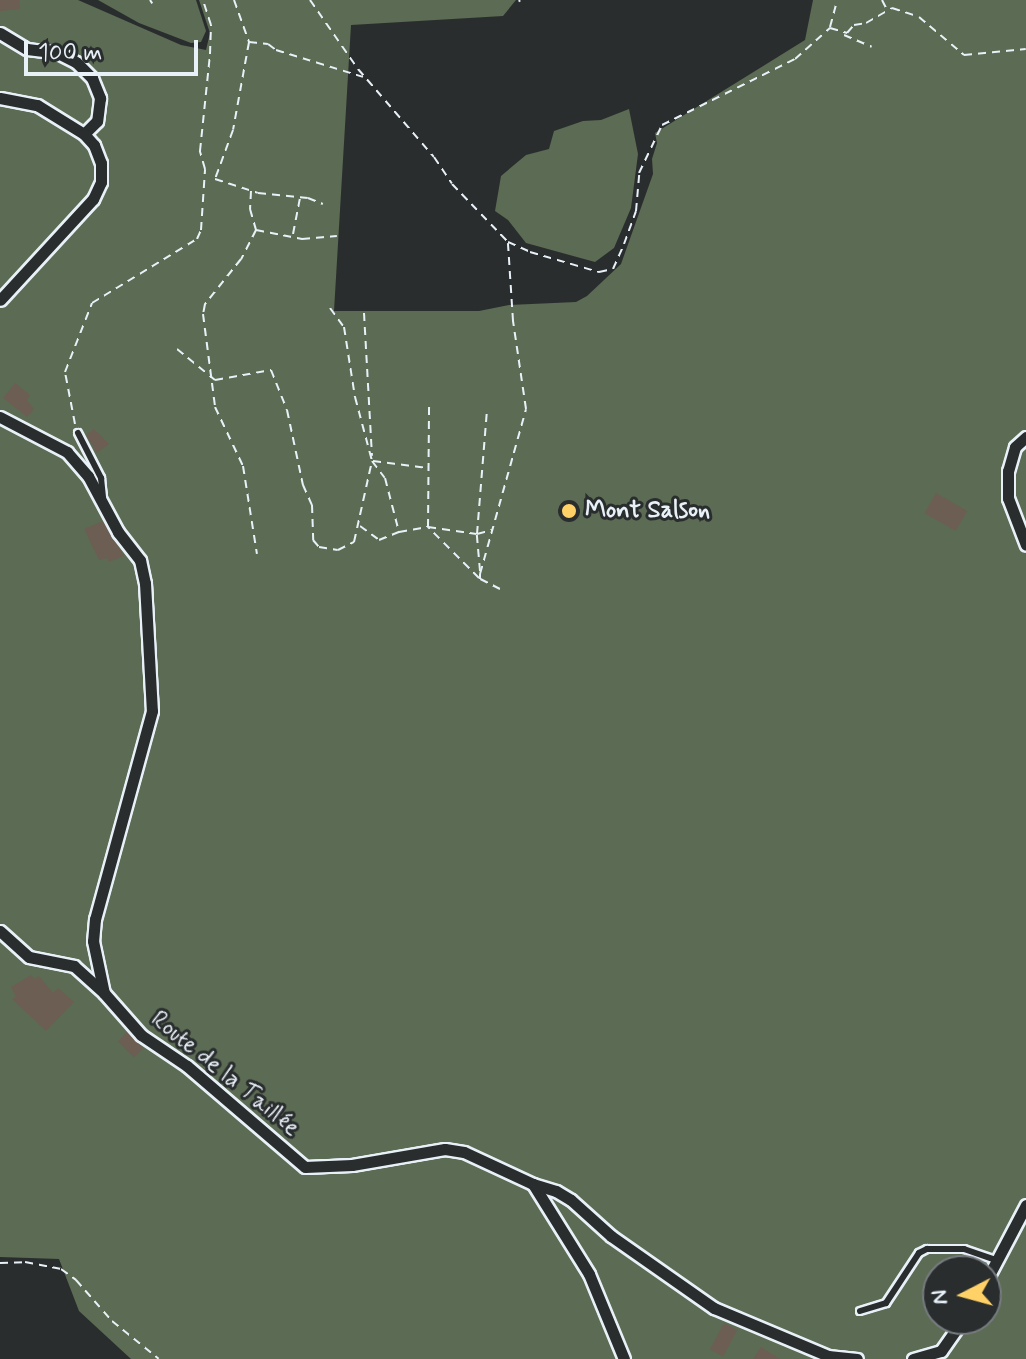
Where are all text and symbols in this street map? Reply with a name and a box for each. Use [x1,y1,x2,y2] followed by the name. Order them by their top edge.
[28,24,202,74] scale bar
[38,38,102,69] text: 100 m
[585,497,710,525] place label: Mont Salson
[560,502,578,520] marker: Mont Salson
[148,1008,302,1140] street label: Route de la Taillée
[922,1255,1002,1335] north arrow
[925,1289,955,1306] text: N

